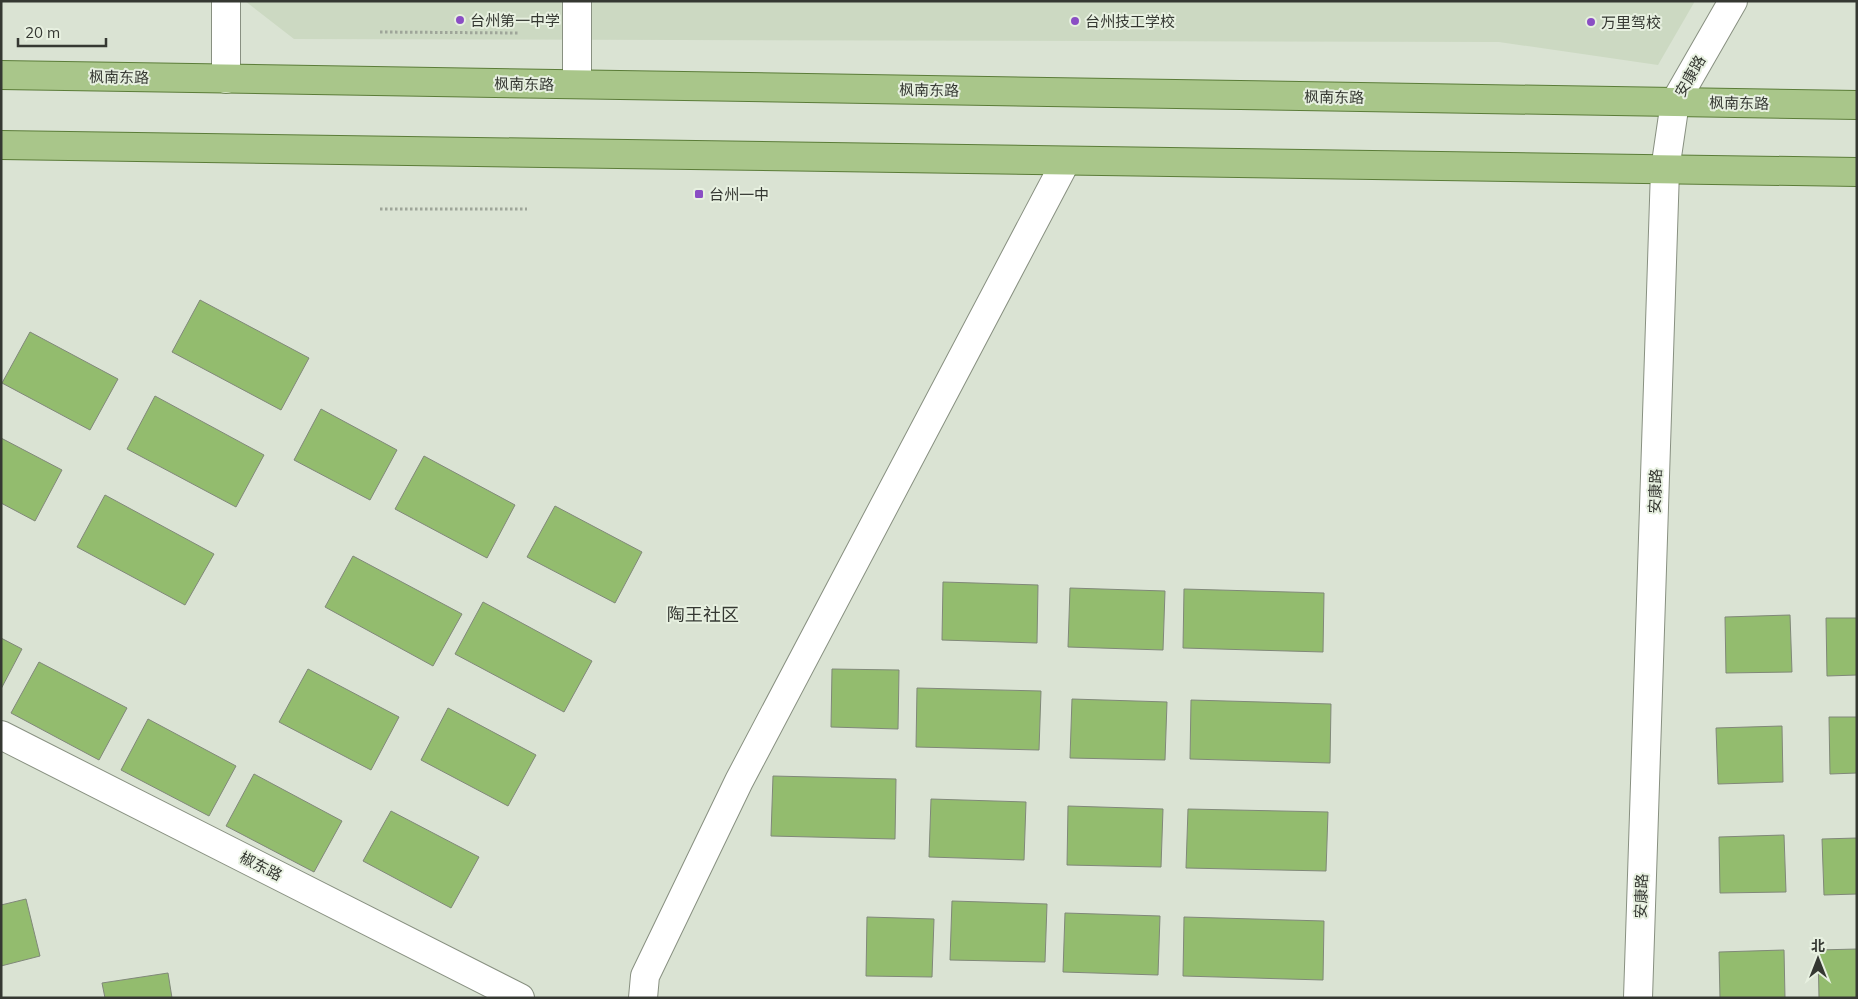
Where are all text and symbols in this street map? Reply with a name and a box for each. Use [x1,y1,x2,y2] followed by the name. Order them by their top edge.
[470,11,560,30] place label: 台州第一中学
[1085,12,1175,31] place label: 台州技工学校
[1601,13,1661,32] place label: 万里驾校
[454,14,466,26] marker: 台州第一中学
[18,15,105,47] scale bar
[1069,15,1081,27] marker: 台州技工学校
[1585,16,1597,28] marker: 万里驾校
[25,23,60,42] text: 20 m
[1671,52,1709,100] street label: 安康路
[89,67,149,87] street label: 枫南东路
[494,74,554,94] street label: 枫南东路
[899,80,959,100] street label: 枫南东路
[1304,87,1364,107] street label: 枫南东路
[1709,93,1769,113] street label: 枫南东路
[709,185,769,204] place label: 台州一中
[693,188,705,200] marker: 台州一中
[1645,468,1665,514] street label: 安康路
[667,603,739,626] district label: 陶王社区
[237,847,285,885] street label: 椒东路
[1631,873,1651,919] street label: 安康路
[1793,934,1843,984] north arrow
[1811,937,1825,955] text: 北

